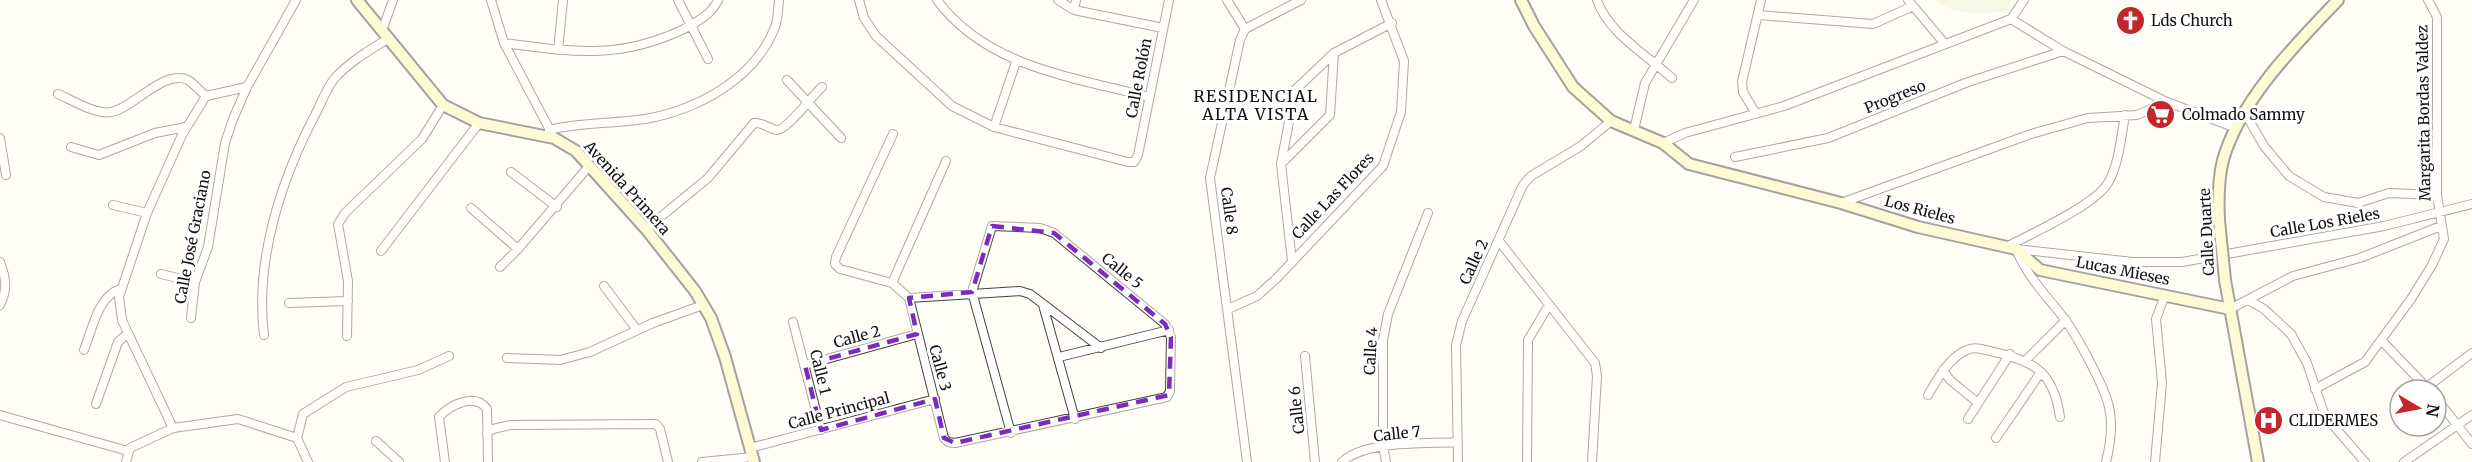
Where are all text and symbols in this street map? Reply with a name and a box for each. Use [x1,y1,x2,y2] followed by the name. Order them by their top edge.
[2114,5,2146,37] church icon: Lds Church
[2151,11,2233,30] place label: Lds Church
[2412,25,2435,201] street label: Margarita Bordas Valdez
[1121,36,1156,119] street label: Calle Rolón
[1861,76,1928,117] street label: Progreso
[1193,86,1319,124] district label: RESIDENCIAL ALTA VISTA
[2145,99,2177,131] supermarket icon: Colmado Sammy
[2182,105,2305,124] place label: Colmado Sammy
[580,136,675,239] street label: Avenida Primera
[1288,148,1378,243] street label: Calle Las Flores
[170,168,215,305] street label: Calle José Graciano
[1217,186,1242,236] street label: Calle 8
[2195,188,2218,276] street label: Calle Duarte
[1883,191,1957,228] street label: Los Rieles
[2269,204,2381,241] street label: Calle Los Rieles
[1455,236,1492,287] street label: Calle 2
[1098,248,1147,293] street label: Calle 5
[2075,252,2172,289] street label: Lucas Mieses
[831,321,882,352] street label: Calle 2
[1360,327,1381,375] street label: Calle 4
[925,343,956,393] street label: Calle 3
[806,347,835,396] street label: Calle 1
[2388,378,2448,438] north arrow
[1285,385,1308,435] street label: Calle 6
[786,388,892,433] street label: Calle Principal
[2422,403,2444,419] text: N
[2252,405,2284,437] hospital icon: CLIDERMES
[2289,411,2378,430] place label: CLIDERMES
[1372,422,1422,445] street label: Calle 7

